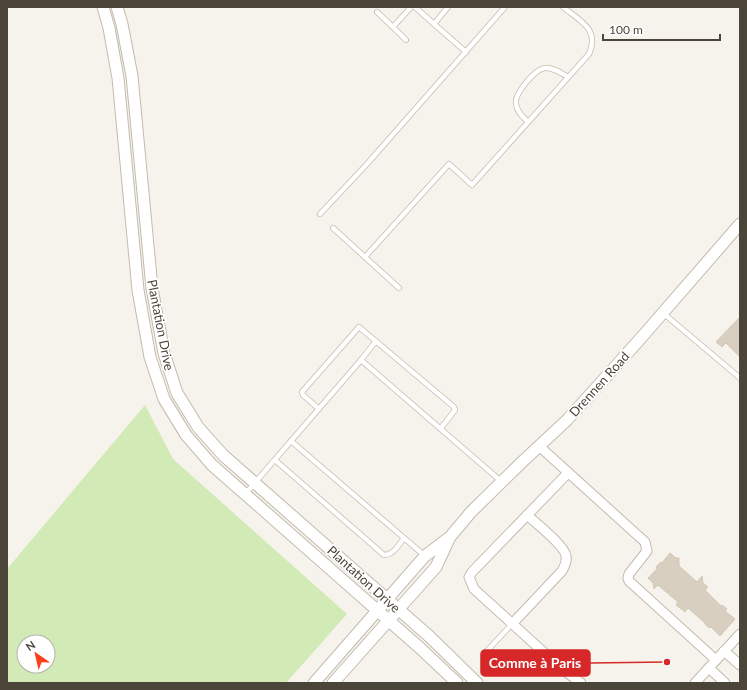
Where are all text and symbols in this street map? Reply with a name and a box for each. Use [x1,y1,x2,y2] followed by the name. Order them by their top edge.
[603,16,720,42] scale bar
[609,22,643,37] text: 100 m
[144,278,178,372] street label: Plantation Drive
[566,348,632,420] street label: Drennen Road
[324,542,404,616] street label: Plantation Drive
[16,634,56,674] north arrow
[23,638,37,653] text: N
[481,650,590,676] callout: Comme à Paris
[489,654,581,671] text: Comme à Paris

